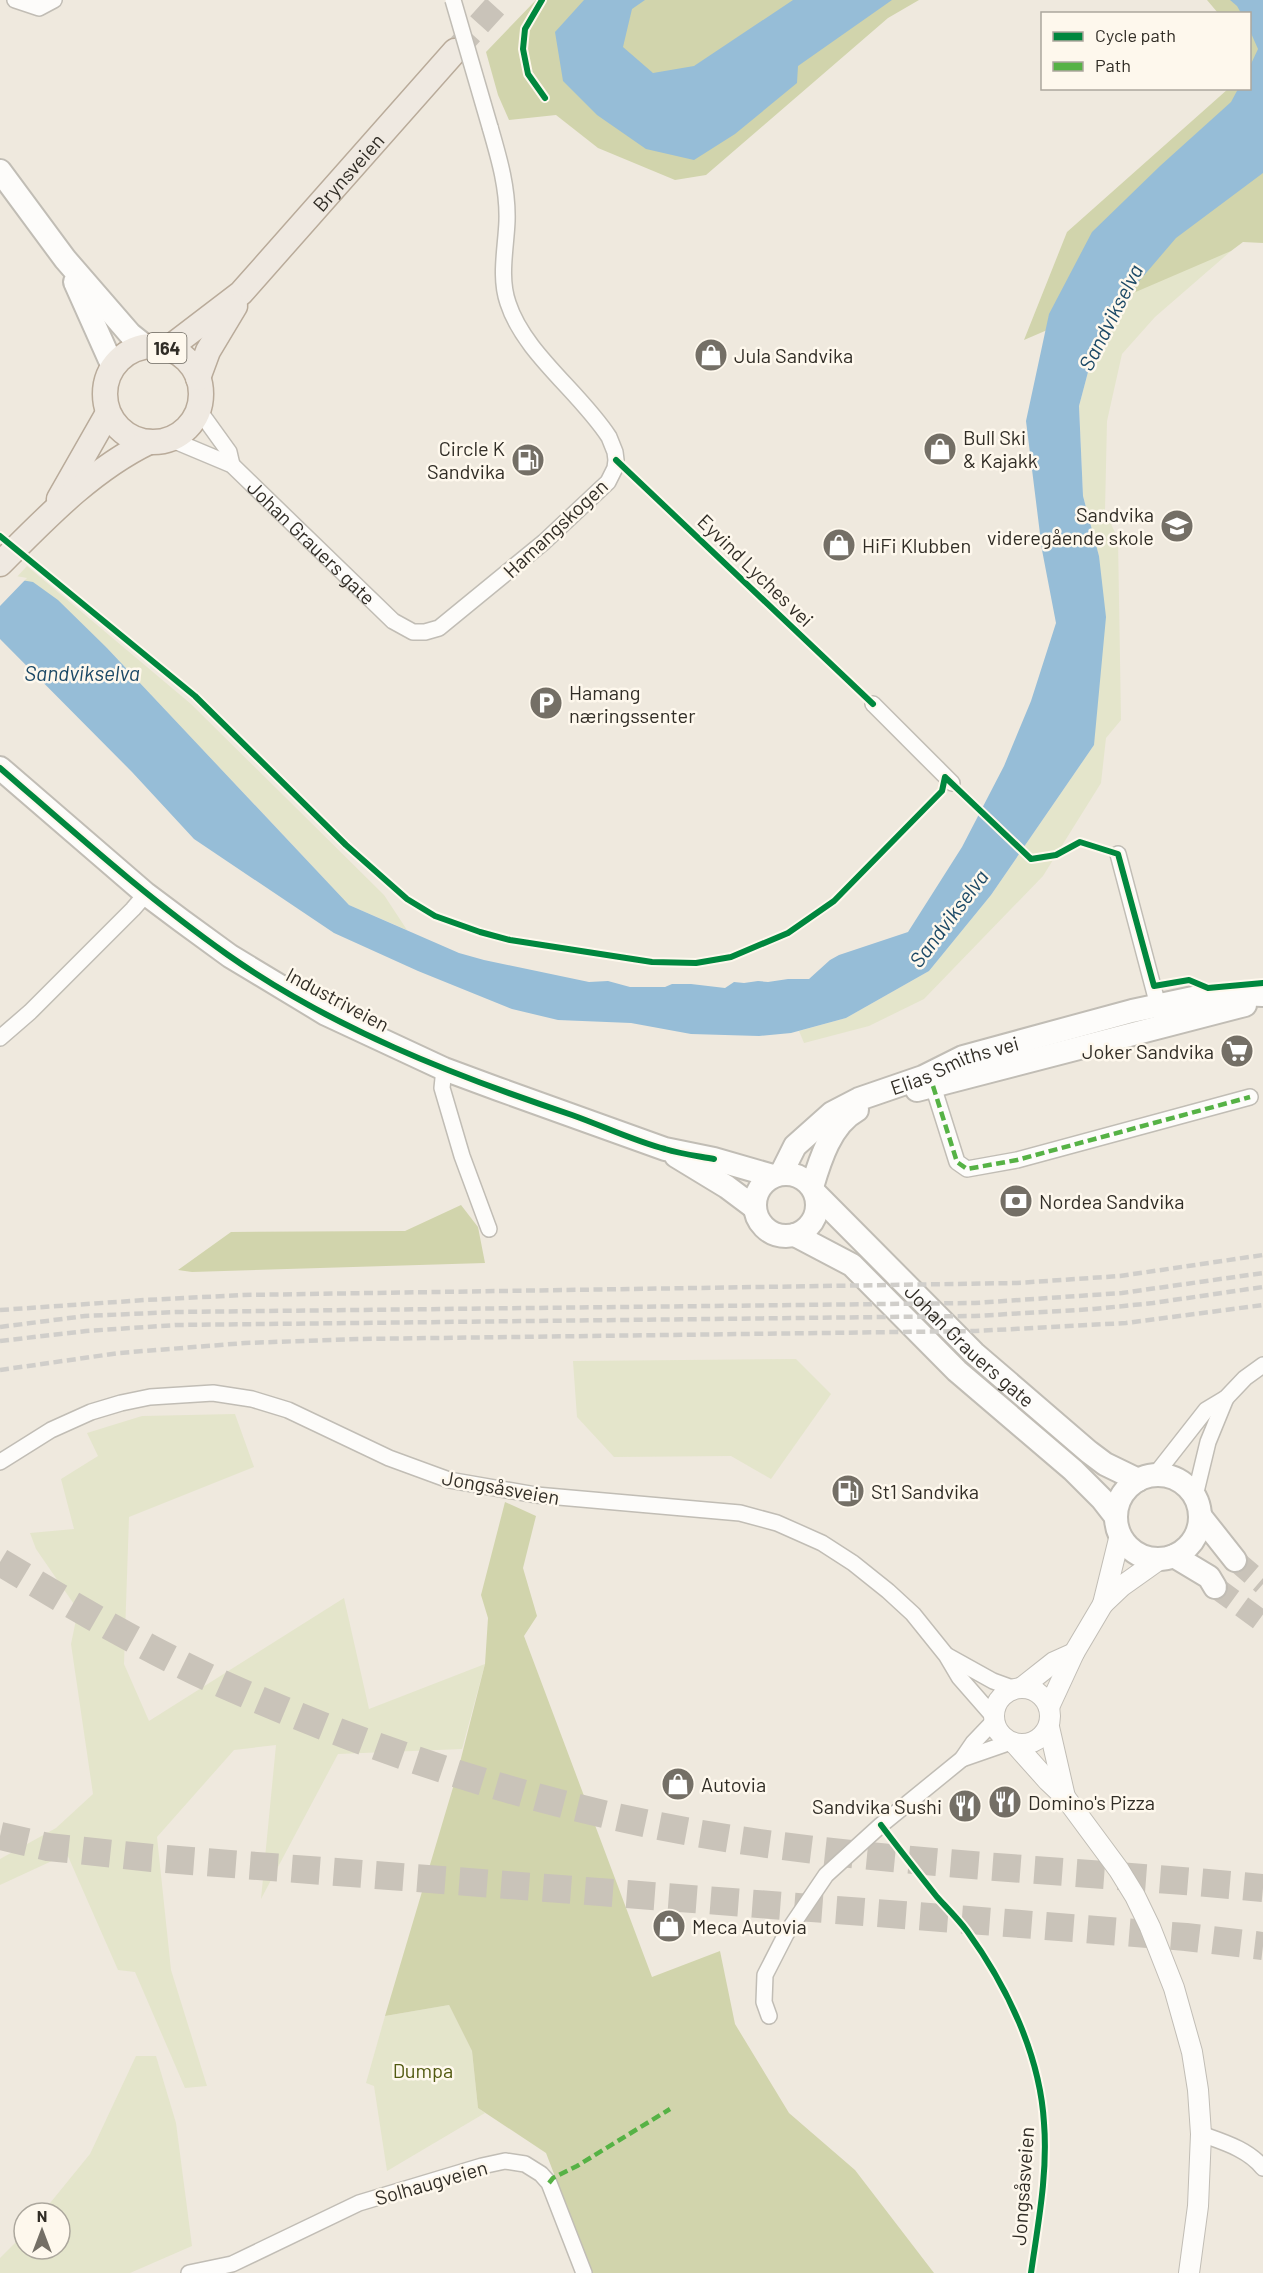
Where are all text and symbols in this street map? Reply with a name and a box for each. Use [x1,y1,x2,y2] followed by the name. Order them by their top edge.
[1041,12,1251,90] legend
[1095,24,1176,46] text: Cycle path
[1095,54,1131,76] text: Path
[307,128,389,216] street label: Brynsveien
[1073,260,1147,374] water label: Sandvikselva
[148,333,186,363] road number: 164
[693,337,729,373] shop icon: Jula Sandvika
[734,343,853,367] place label: Jula Sandvika
[963,425,1038,472] place label: Bull Ski & Kajakk
[922,431,958,467] shop icon: Bull Ski & Kajakk
[427,436,505,483] place label: Circle K Sandvika
[510,442,546,478] fuel station icon: Circle K Sandvika
[498,474,612,582] street label: Hamangskogen
[243,475,381,609] street label: Johan Grauers gate
[987,502,1154,549] place label: Sandvika videregående skole
[1159,508,1195,544] school or university icon: Sandvika videregående skole
[693,509,819,631] street label: Eyvind Lyches vei
[821,527,857,563] shop icon: HiFi Klubben
[862,533,971,557] place label: HiFi Klubben
[24,660,140,685] water label: Sandvikselva
[569,680,695,727] place label: Hamang næringssenter
[528,685,564,721] parking icon: Hamang næringssenter
[903,864,993,972] water label: Sandvikselva
[282,962,394,1036] street label: Industriveien
[887,1030,1021,1099] street label: Elias Smiths vei
[1219,1033,1255,1069] supermarket icon: Joker Sandvika
[1082,1039,1214,1063] place label: Joker Sandvika
[998,1183,1034,1219] bank icon: Nordea Sandvika
[1039,1189,1184,1213] place label: Nordea Sandvika
[900,1279,1040,1412] street label: Johan Grauers gate
[440,1465,562,1509] street label: Jongsåsveien
[830,1473,866,1509] fuel station icon: St1 Sandvika
[871,1479,979,1503] place label: St1 Sandvika
[660,1766,696,1802] shop icon: Autovia
[701,1772,766,1796] place label: Autovia
[987,1784,1023,1820] restaurant icon: Domino's Pizza
[947,1788,983,1824] restaurant icon: Sandvika Sushi
[1028,1790,1155,1814] place label: Domino's Pizza
[812,1794,942,1818] place label: Sandvika Sushi
[651,1908,687,1944] shop icon: Meca Autovia
[692,1914,807,1938] place label: Meca Autovia
[393,2058,453,2082] park label: Dumpa
[1006,2126,1038,2246] street label: Jongsåsveien
[372,2154,490,2210] street label: Solhaugveien
[12,2201,72,2261] north arrow
[37,2206,47,2225] text: N

